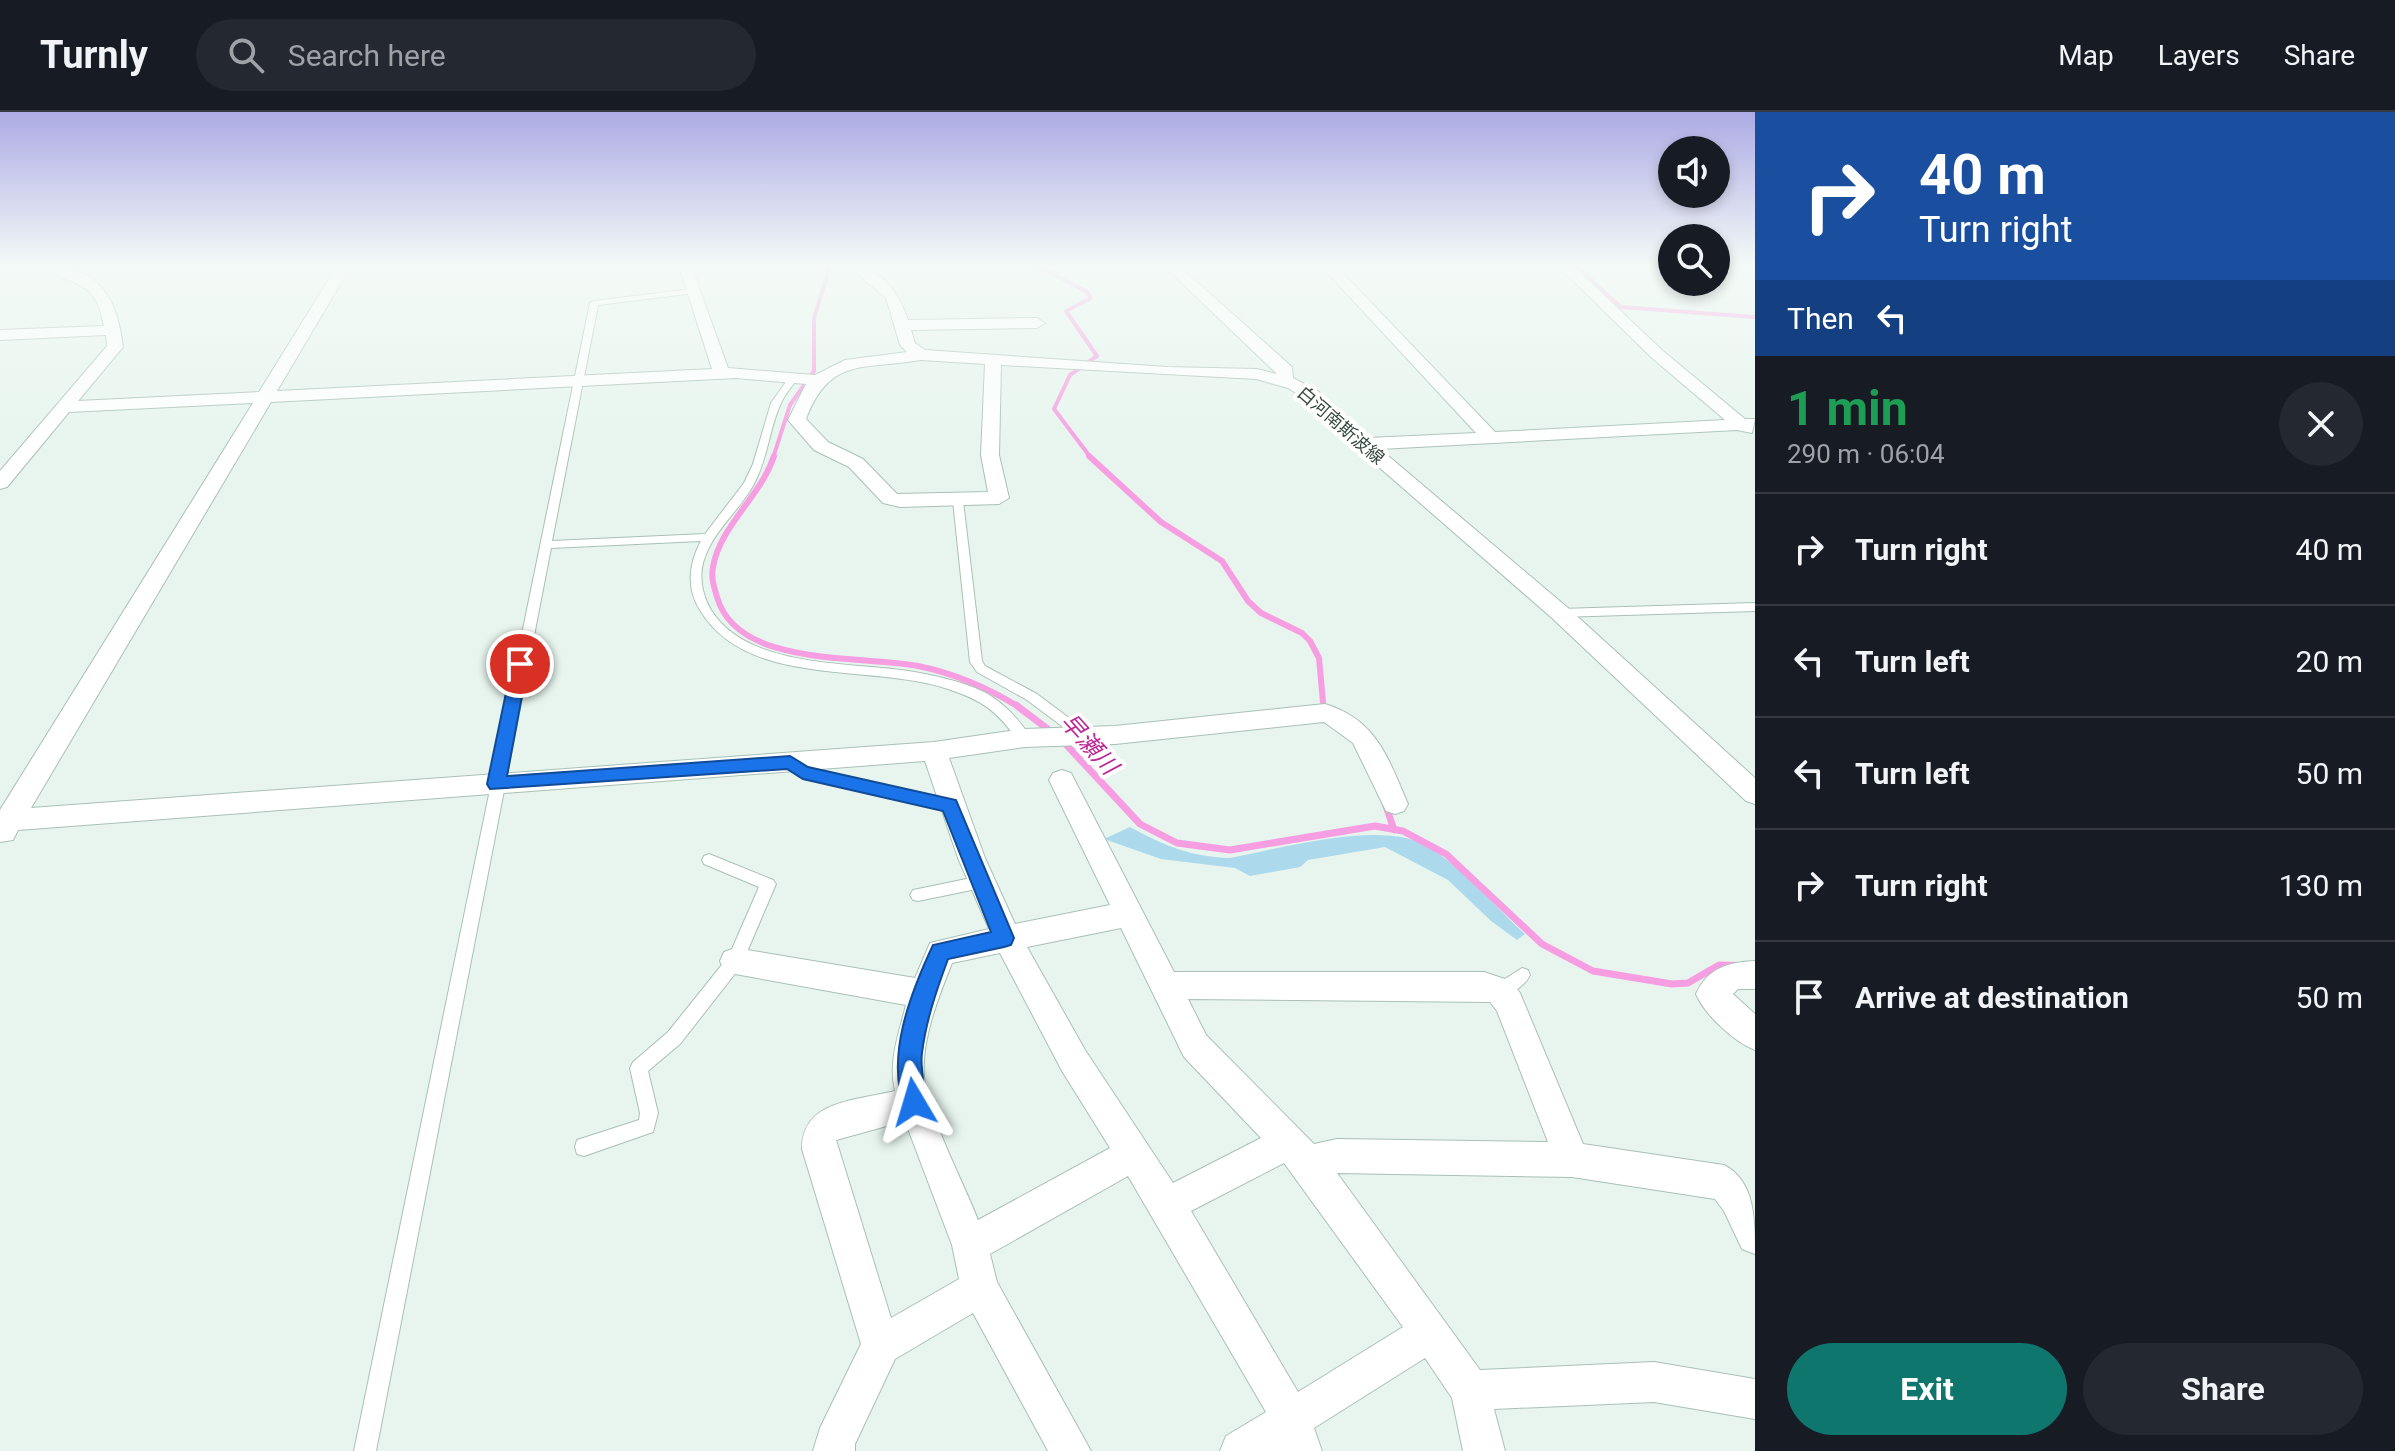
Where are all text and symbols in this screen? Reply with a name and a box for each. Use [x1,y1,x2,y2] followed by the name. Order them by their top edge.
[196,19,756,91] search box
[40,33,148,77] text: Turnly
[224,33,268,77] icon: search
[288,38,446,73] text: Search here
[2058,39,2114,72] text: Map
[2158,39,2240,72] text: Layers
[2284,39,2355,72] text: Share
[1658,136,1730,296] map controls
[1658,136,1730,208] button: sound
[1919,142,2046,208] text: 40 m
[1787,144,1891,248] icon: right
[1919,209,2072,251] text: Turn right
[1658,224,1730,296] button: search
[1870,296,1914,340] icon: left
[1787,301,1854,336] text: Then
[1787,380,1908,437] text: 1 min
[1293,382,1389,468] street label: 白河南斯波線
[2279,382,2363,466] button: close
[1787,439,1945,469] text: 290 m · 06:04
[1787,527,1831,571] icon: right
[1855,532,1988,567] text: Turn right
[2296,532,2363,567] text: 40 m
[486,630,554,698] pin
[1787,639,1831,683] icon: left
[498,642,542,686] icon: arrive
[1855,644,1970,679] text: Turn left
[2296,644,2363,679] text: 20 m
[1055,708,1126,782] water label: 早瀬川
[1787,751,1831,795] icon: left
[1855,756,1970,791] text: Turn left
[2296,756,2363,791] text: 50 m
[1787,863,1831,907] icon: right
[1855,868,1988,903] text: Turn right
[2279,868,2363,903] text: 130 m
[1787,975,1831,1019] icon: arrive
[1855,980,2129,1015] text: Arrive at destination
[2296,980,2363,1015] text: 50 m
[872,1060,956,1144] position arrow
[1787,1343,2067,1435] button: Exit
[2083,1343,2363,1435] button: Share

